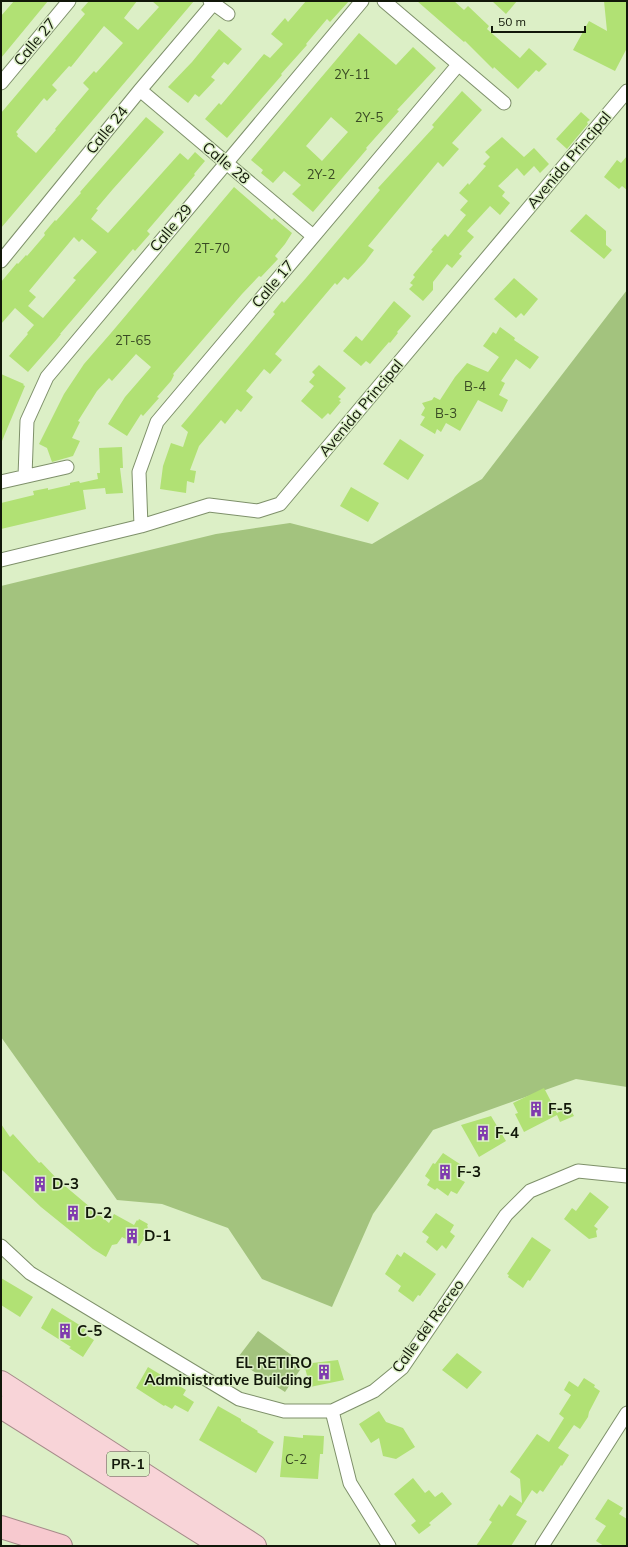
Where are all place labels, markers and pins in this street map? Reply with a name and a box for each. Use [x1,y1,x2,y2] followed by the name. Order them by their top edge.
[548,1099,572,1118] place label: F-5
[527,1100,545,1118] building icon: F-5
[495,1123,519,1142] place label: F-4
[474,1124,492,1142] building icon: F-4
[457,1162,481,1181] place label: F-3
[436,1163,454,1181] building icon: F-3
[52,1174,79,1193] place label: D-3
[31,1175,49,1193] building icon: D-3
[85,1203,112,1222] place label: D-2
[64,1204,82,1222] building icon: D-2
[144,1226,171,1245] place label: D-1
[123,1227,141,1245] building icon: D-1
[77,1321,102,1340] place label: C-5
[56,1322,74,1340] building icon: C-5
[144,1353,312,1389] place label: EL RETIRO Administrative Building
[315,1363,333,1381] building icon: EL RETIRO Administrative Building

